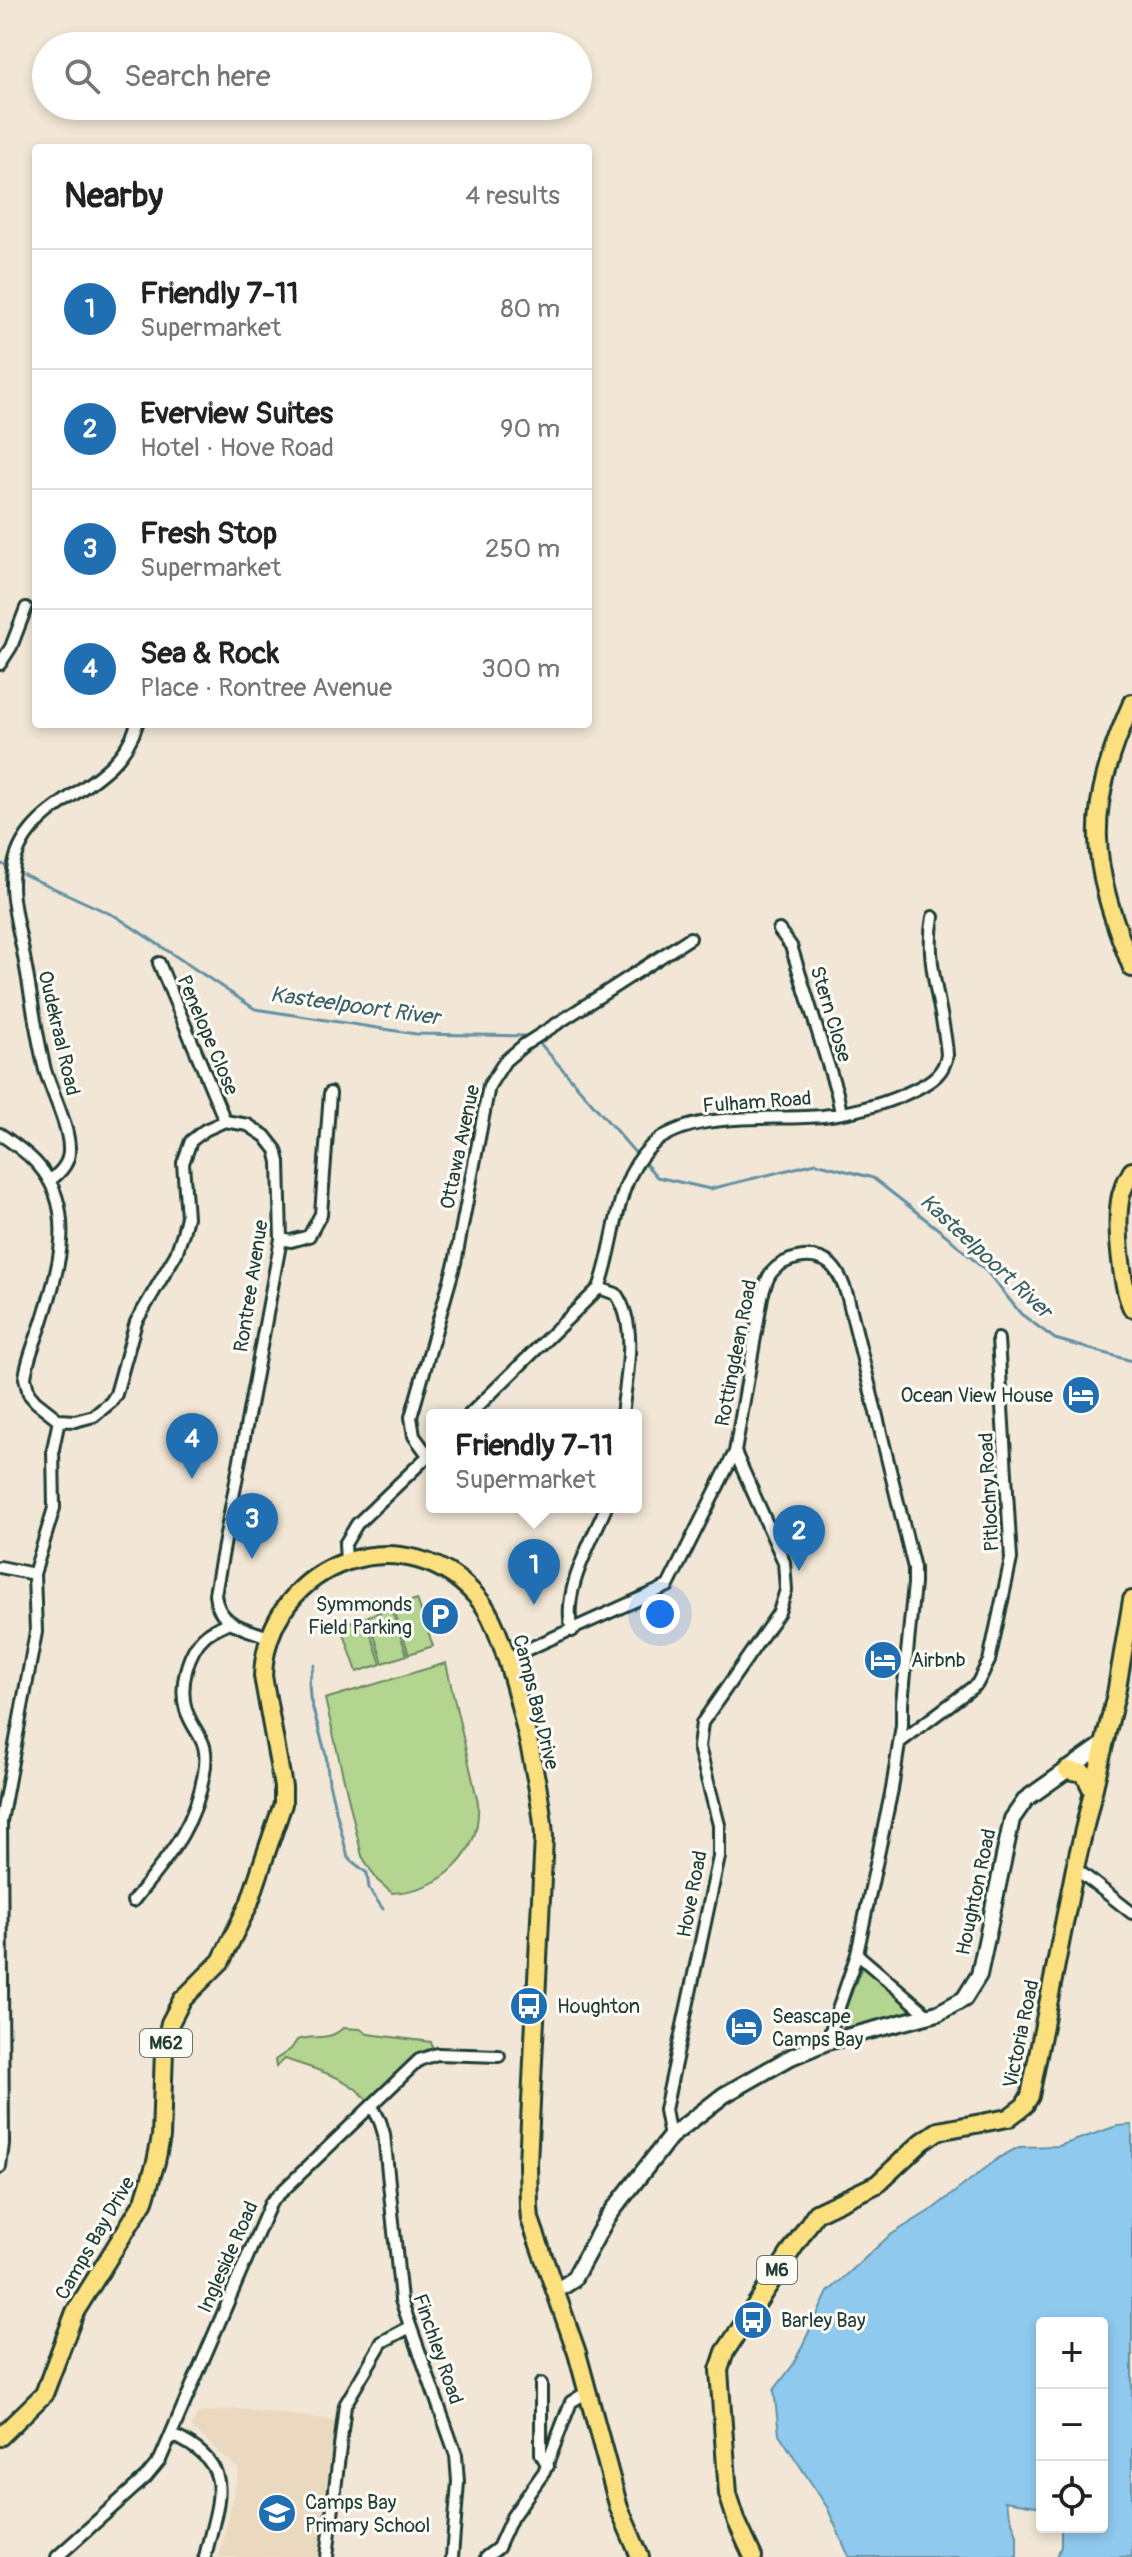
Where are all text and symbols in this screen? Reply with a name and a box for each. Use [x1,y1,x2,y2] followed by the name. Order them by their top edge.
[32,32,592,120] search box
[60,54,104,98] icon: search
[124,58,271,95] text: Search here
[64,175,163,218] text: Nearby
[465,180,560,212] text: 4 results
[140,275,299,312] text: Friendly 7-11
[85,293,95,325] text: 1
[500,293,560,325] text: 80 m
[140,312,281,344] text: Supermarket
[140,395,333,432] text: Everview Suites
[83,413,97,445] text: 2
[500,413,560,445] text: 90 m
[140,432,334,464] text: Hotel · Hove Road
[140,515,277,552] text: Fresh Stop
[83,533,97,565] text: 3
[485,533,560,565] text: 250 m
[140,552,281,584] text: Supermarket
[140,635,279,672] text: Sea & Rock
[82,653,98,685] text: 4
[481,653,560,685] text: 300 m
[140,672,392,704] text: Place · Rontree Avenue
[805,963,857,1065] street label: Stern Close
[33,968,85,1098] street label: Oudekraal Road
[172,971,244,1099] street label: Penelope Close
[269,980,445,1032] water label: Kasteelpoort River
[435,1082,485,1212] street label: Ottawa Avenue
[702,1086,812,1118] street label: Fulham Road
[914,1188,1060,1327] water label: Kasteelpoort River
[228,1218,274,1354] street label: Rontree Avenue
[710,1278,762,1428] street label: Rottingdean Road
[1060,1374,1102,1416] hotel icon: Ocean View House
[900,1383,1053,1408] place label: Ocean View House
[426,1409,642,1513] popup
[166,1413,218,1479] pin: 4
[455,1427,613,1464] text: Friendly 7-11
[973,1432,1005,1552] street label: Pitlochry Road
[455,1464,596,1496] text: Supermarket
[226,1493,278,1559] pin: 3
[773,1505,825,1571] pin: 2
[508,1539,560,1605] pin: 1
[308,1592,412,1640] place label: Symmonds Field Parking
[640,1594,680,1634] your location
[419,1595,461,1637] parking icon: Symmonds Field Parking
[507,1632,565,1772] street label: Camps Bay Drive
[862,1639,904,1681] hotel icon: Airbnb
[911,1648,966,1673] place label: Airbnb
[950,1826,1002,1958] street label: Houghton Road
[671,1848,713,1940] street label: Hove Road
[997,1977,1045,2091] street label: Victoria Road
[508,1985,550,2027] bus stop icon: Houghton
[557,1994,640,2019] place label: Houghton
[772,2004,864,2052] place label: Seascape Camps Bay
[723,2006,765,2048] hotel icon: Seascape Camps Bay
[140,2029,192,2057] road number: M62
[50,2172,140,2304] street label: Camps Bay Drive
[192,2197,264,2317] street label: Ingleside Road
[757,2256,797,2284] road number: M6
[407,2290,469,2408] street label: Finchley Road
[732,2299,774,2341] bus stop icon: Barley Bay
[781,2308,866,2333] place label: Barley Bay
[1036,2317,1108,2533] map controls
[1036,2317,1108,2389] button: +
[1036,2389,1108,2461] button: −
[1036,2461,1108,2533] button: locate
[305,2490,430,2538] place label: Camps Bay Primary School
[256,2492,298,2534] school or university icon: Camps Bay Primary School

